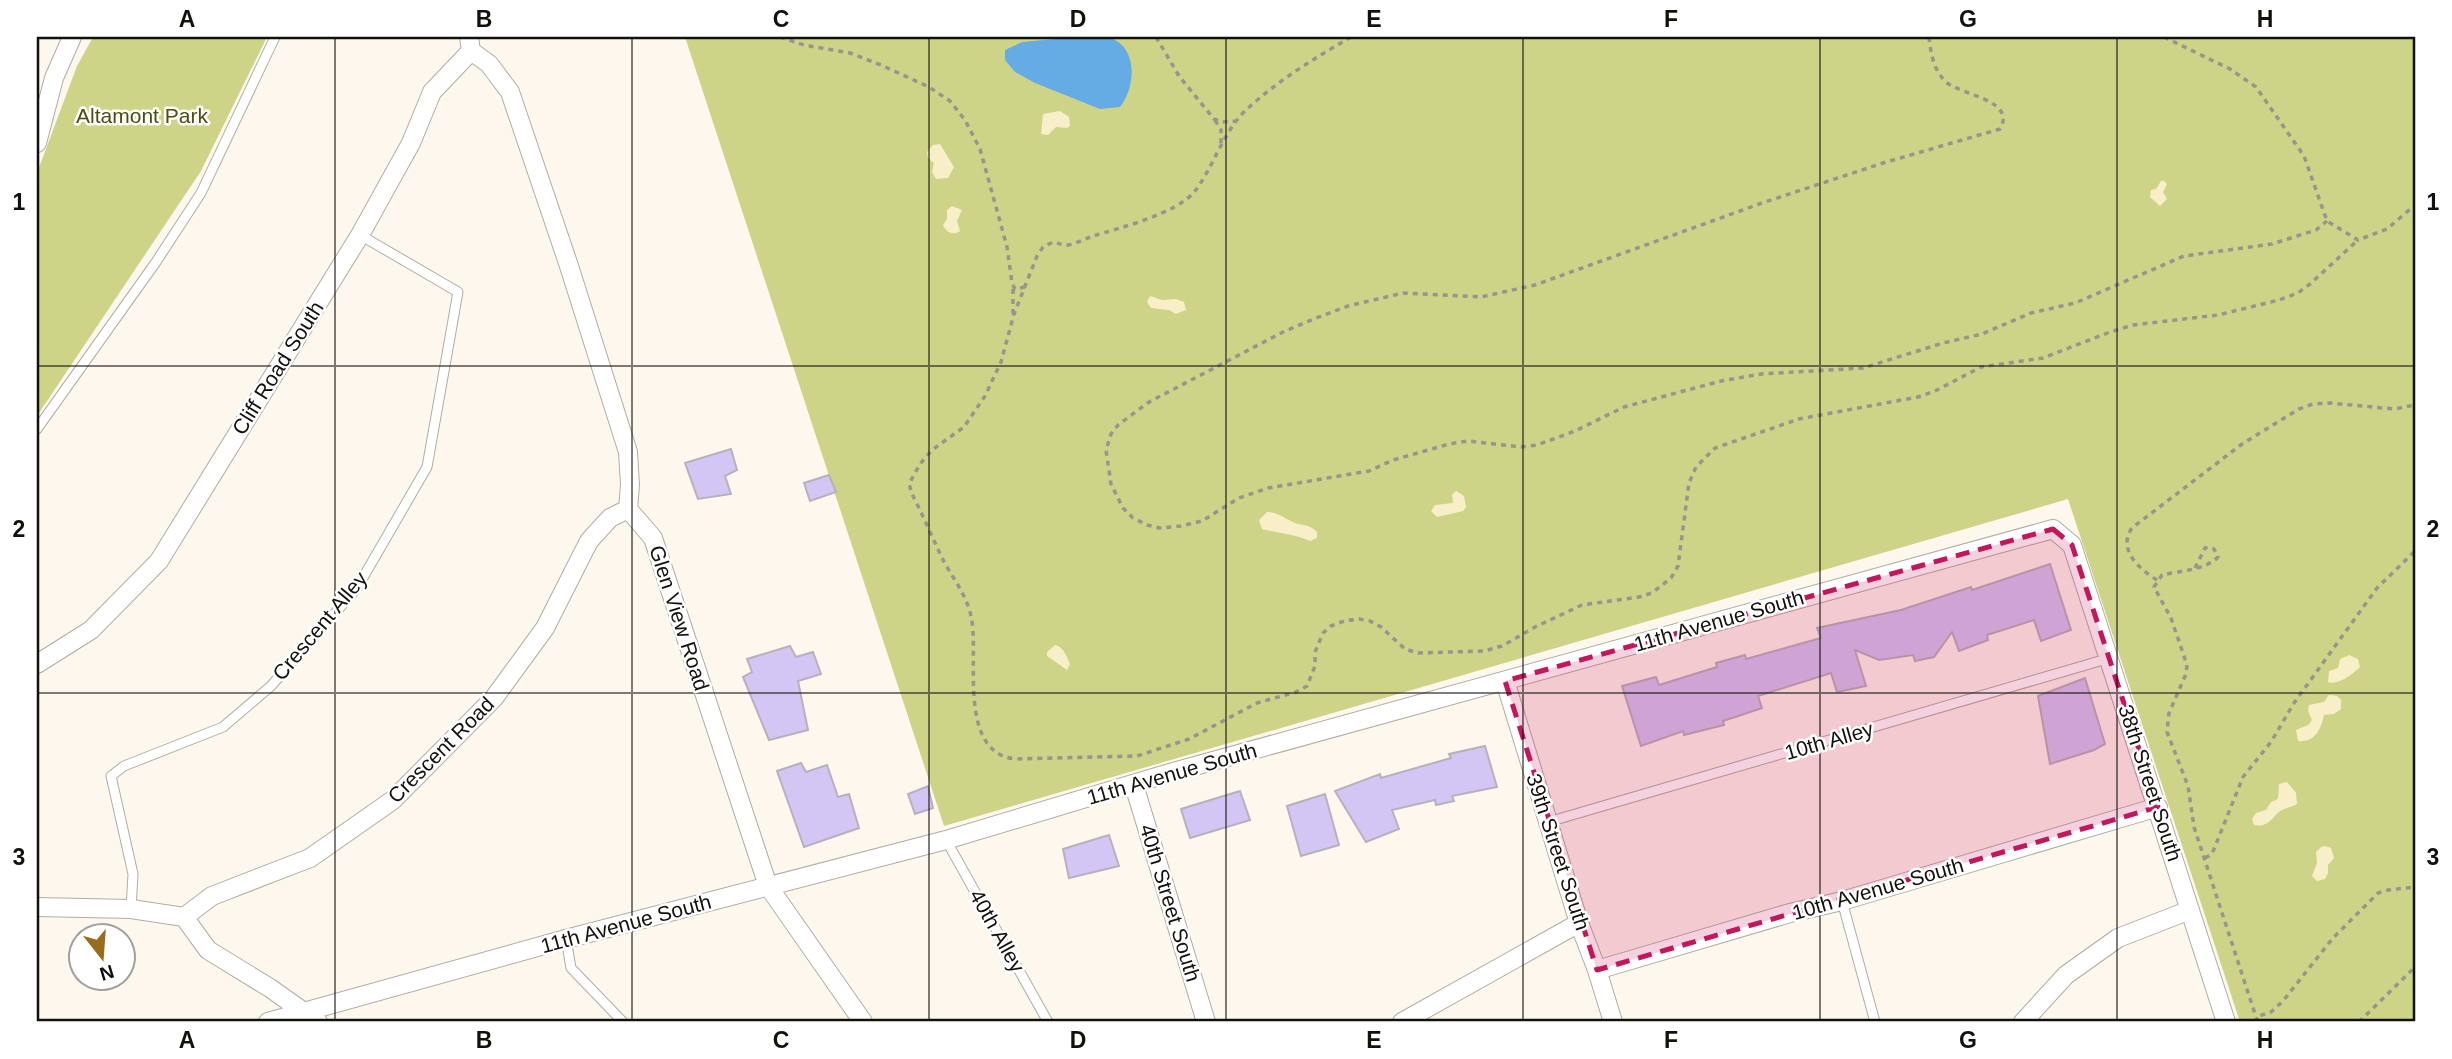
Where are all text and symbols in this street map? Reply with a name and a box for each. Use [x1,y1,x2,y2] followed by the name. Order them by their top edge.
[179,6,195,32] text: A
[476,6,492,32] text: B
[773,6,789,32] text: C
[1070,6,1086,32] text: D
[1366,6,1382,32] text: E
[1664,6,1678,32] text: F
[1959,6,1977,32] text: G
[2257,6,2273,32] text: H
[76,104,208,127] park label: Altamont Park
[13,189,26,215] text: 1
[2427,189,2440,215] text: 1
[227,297,328,439] street label: Cliff Road South
[13,516,25,542] text: 2
[2427,516,2439,542] text: 2
[645,542,714,693] street label: Glen View Road
[268,566,372,684] street label: Crescent Alley
[1631,585,1806,656] street label: 11th Avenue South
[383,692,498,807] street label: Crescent Road
[2114,702,2187,864] street label: 38th Street South
[1782,717,1876,764] street label: 10th Alley
[1084,738,1259,809] street label: 11th Avenue South
[1522,771,1595,933] street label: 39th Street South
[1136,821,1205,984] street label: 40th Street South
[13,844,25,870] text: 3
[2427,844,2439,870] text: 3
[1790,853,1966,924] street label: 10th Avenue South
[965,885,1030,977] street label: 40th Alley
[538,890,714,957] street label: 11th Avenue South
[66,922,136,992] north arrow
[97,961,116,985] text: N
[179,1027,195,1053] text: A
[476,1027,492,1053] text: B
[773,1027,789,1053] text: C
[1070,1027,1086,1053] text: D
[1366,1027,1382,1053] text: E
[1664,1027,1678,1053] text: F
[1959,1027,1977,1053] text: G
[2257,1027,2273,1053] text: H

